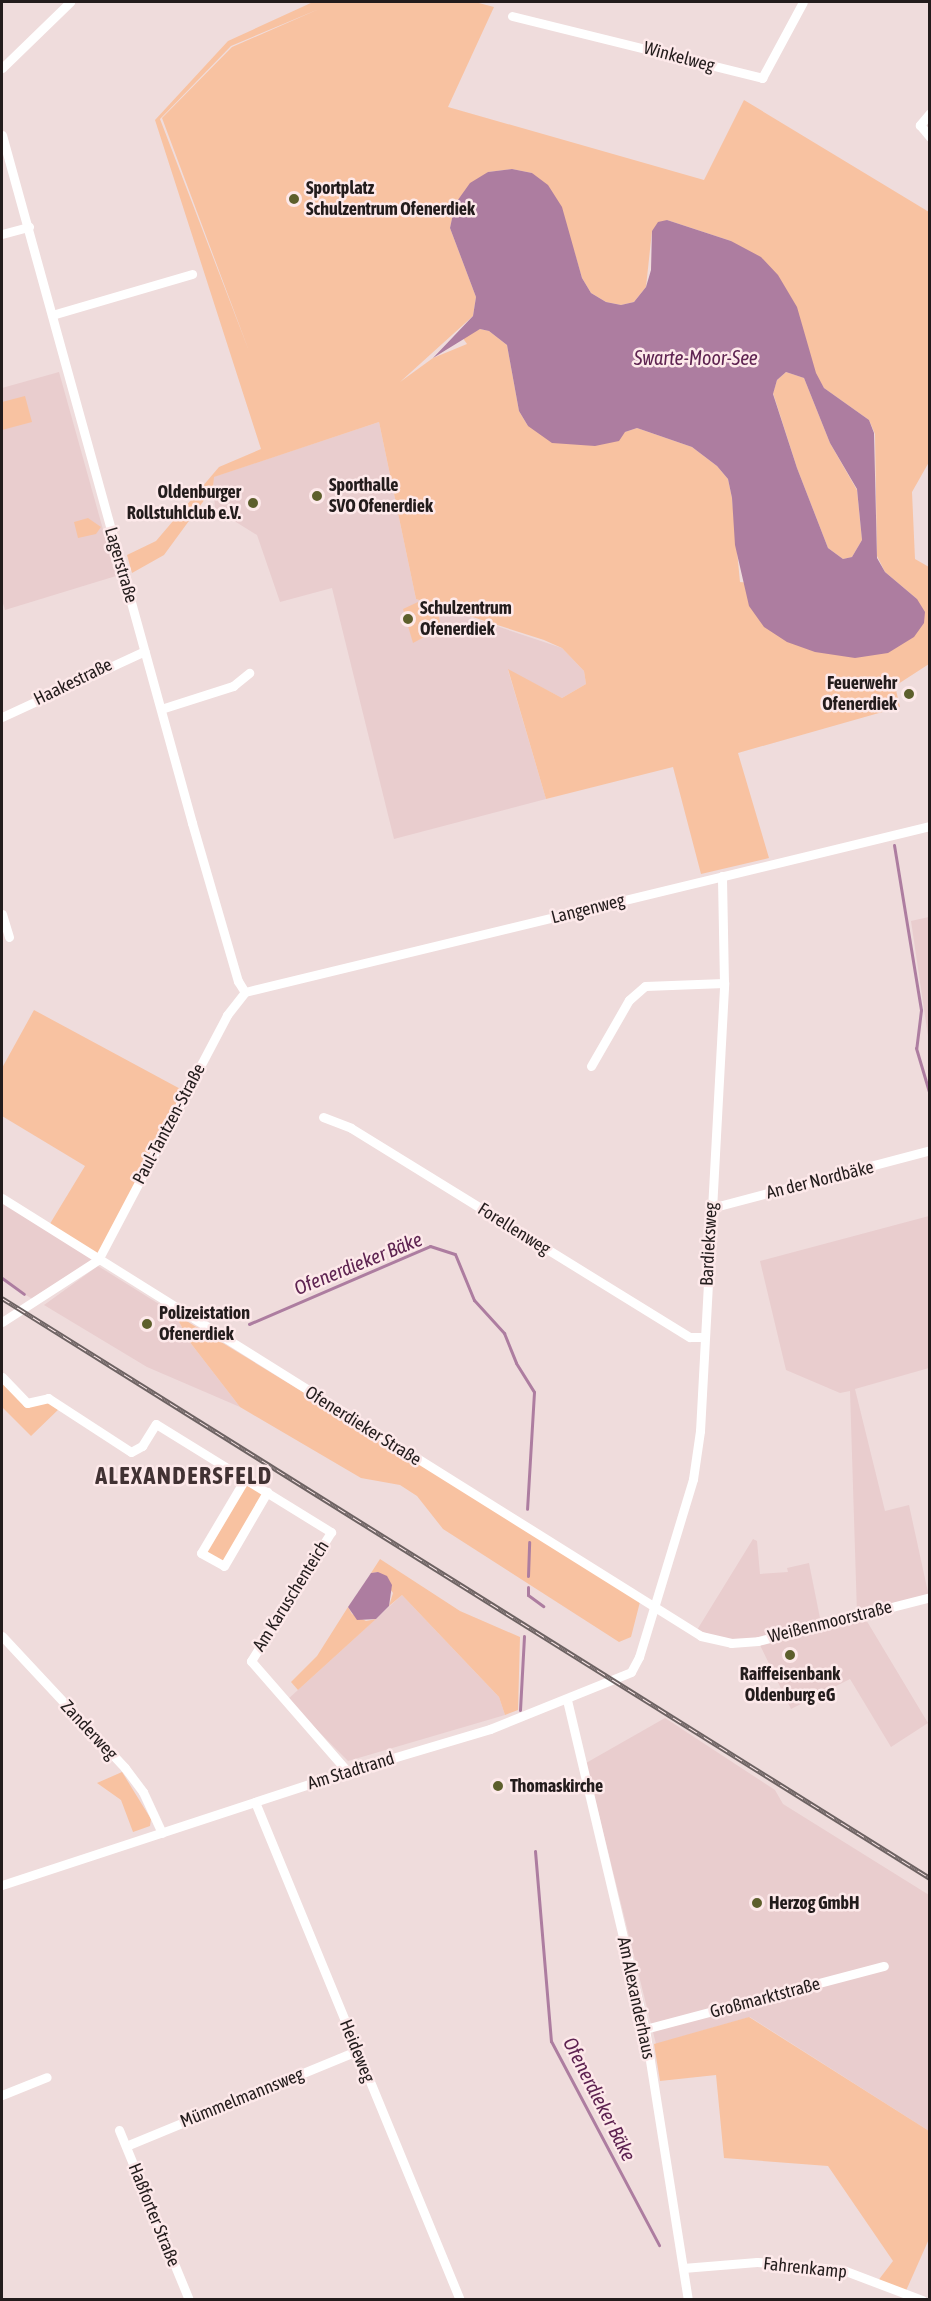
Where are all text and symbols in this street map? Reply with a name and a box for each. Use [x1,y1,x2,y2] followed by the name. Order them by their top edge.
[641,37,717,77] street label: Winkelweg
[306,178,475,220] place label: Sportplatz Schulzentrum Ofenerdiek
[287,192,301,206] marker: Sportplatz Schulzentrum Ofenerdiek
[634,345,758,369] water label: Swarte-Moor-See
[329,475,433,518] place label: Sporthalle SVO Ofenerdiek
[127,482,241,524] place label: Oldenburger Rollstuhlclub e.V.
[310,489,324,503] marker: Sporthalle SVO Ofenerdiek
[246,496,260,510] marker: Oldenburger Rollstuhlclub e.V.
[100,525,142,605] street label: Lagerstraße
[420,598,512,640] place label: Schulzentrum Ofenerdiek
[401,612,415,626] marker: Schulzentrum Ofenerdiek
[30,654,116,710] street label: Haakestraße
[822,673,897,716] place label: Feuerwehr Ofenerdiek
[902,687,916,701] marker: Feuerwehr Ofenerdiek
[549,889,627,929] street label: Langenweg
[128,1060,210,1188] street label: Paul-Tantzen-Straße
[764,1156,876,1204] street label: An der Nordbäke
[474,1198,554,1260] street label: Forellenweg
[696,1202,722,1286] street label: Bardieksweg
[291,1226,425,1300] water label: Ofenerdieker Bäke
[159,1303,250,1346] place label: Polizeistation Ofenerdiek
[140,1317,154,1331] marker: Polizeistation Ofenerdiek
[301,1382,425,1470] street label: Ofenerdieker Straße
[95,1462,273,1490] district label: ALEXANDERSFELD
[248,1537,334,1655] street label: Am Karuschenteich
[766,1596,894,1648] street label: Weißenmoorstraße
[783,1648,797,1662] marker: Raiffeisenbank Oldenburg eG
[740,1664,840,1706] place label: Raiffeisenbank Oldenburg eG
[56,1696,122,1764] street label: Zanderweg
[305,1748,397,1794] street label: Am Stadtrand
[510,1775,603,1797] place label: Thomaskirche
[491,1779,505,1793] marker: Thomaskirche
[769,1892,859,1914] place label: Herzog GmbH
[750,1896,764,1910] marker: Herzog GmbH
[613,1935,659,2061] street label: Am Alexanderhaus
[708,1973,822,2023] street label: Großmarktstraße
[335,2016,379,2086] street label: Heideweg
[558,2033,642,2165] water label: Ofenerdieker Bäke
[177,2063,307,2133] street label: Mümmelmannsweg
[123,2160,185,2270] street label: Haßforter Straße
[762,2253,848,2283] street label: Fahrenkamp

